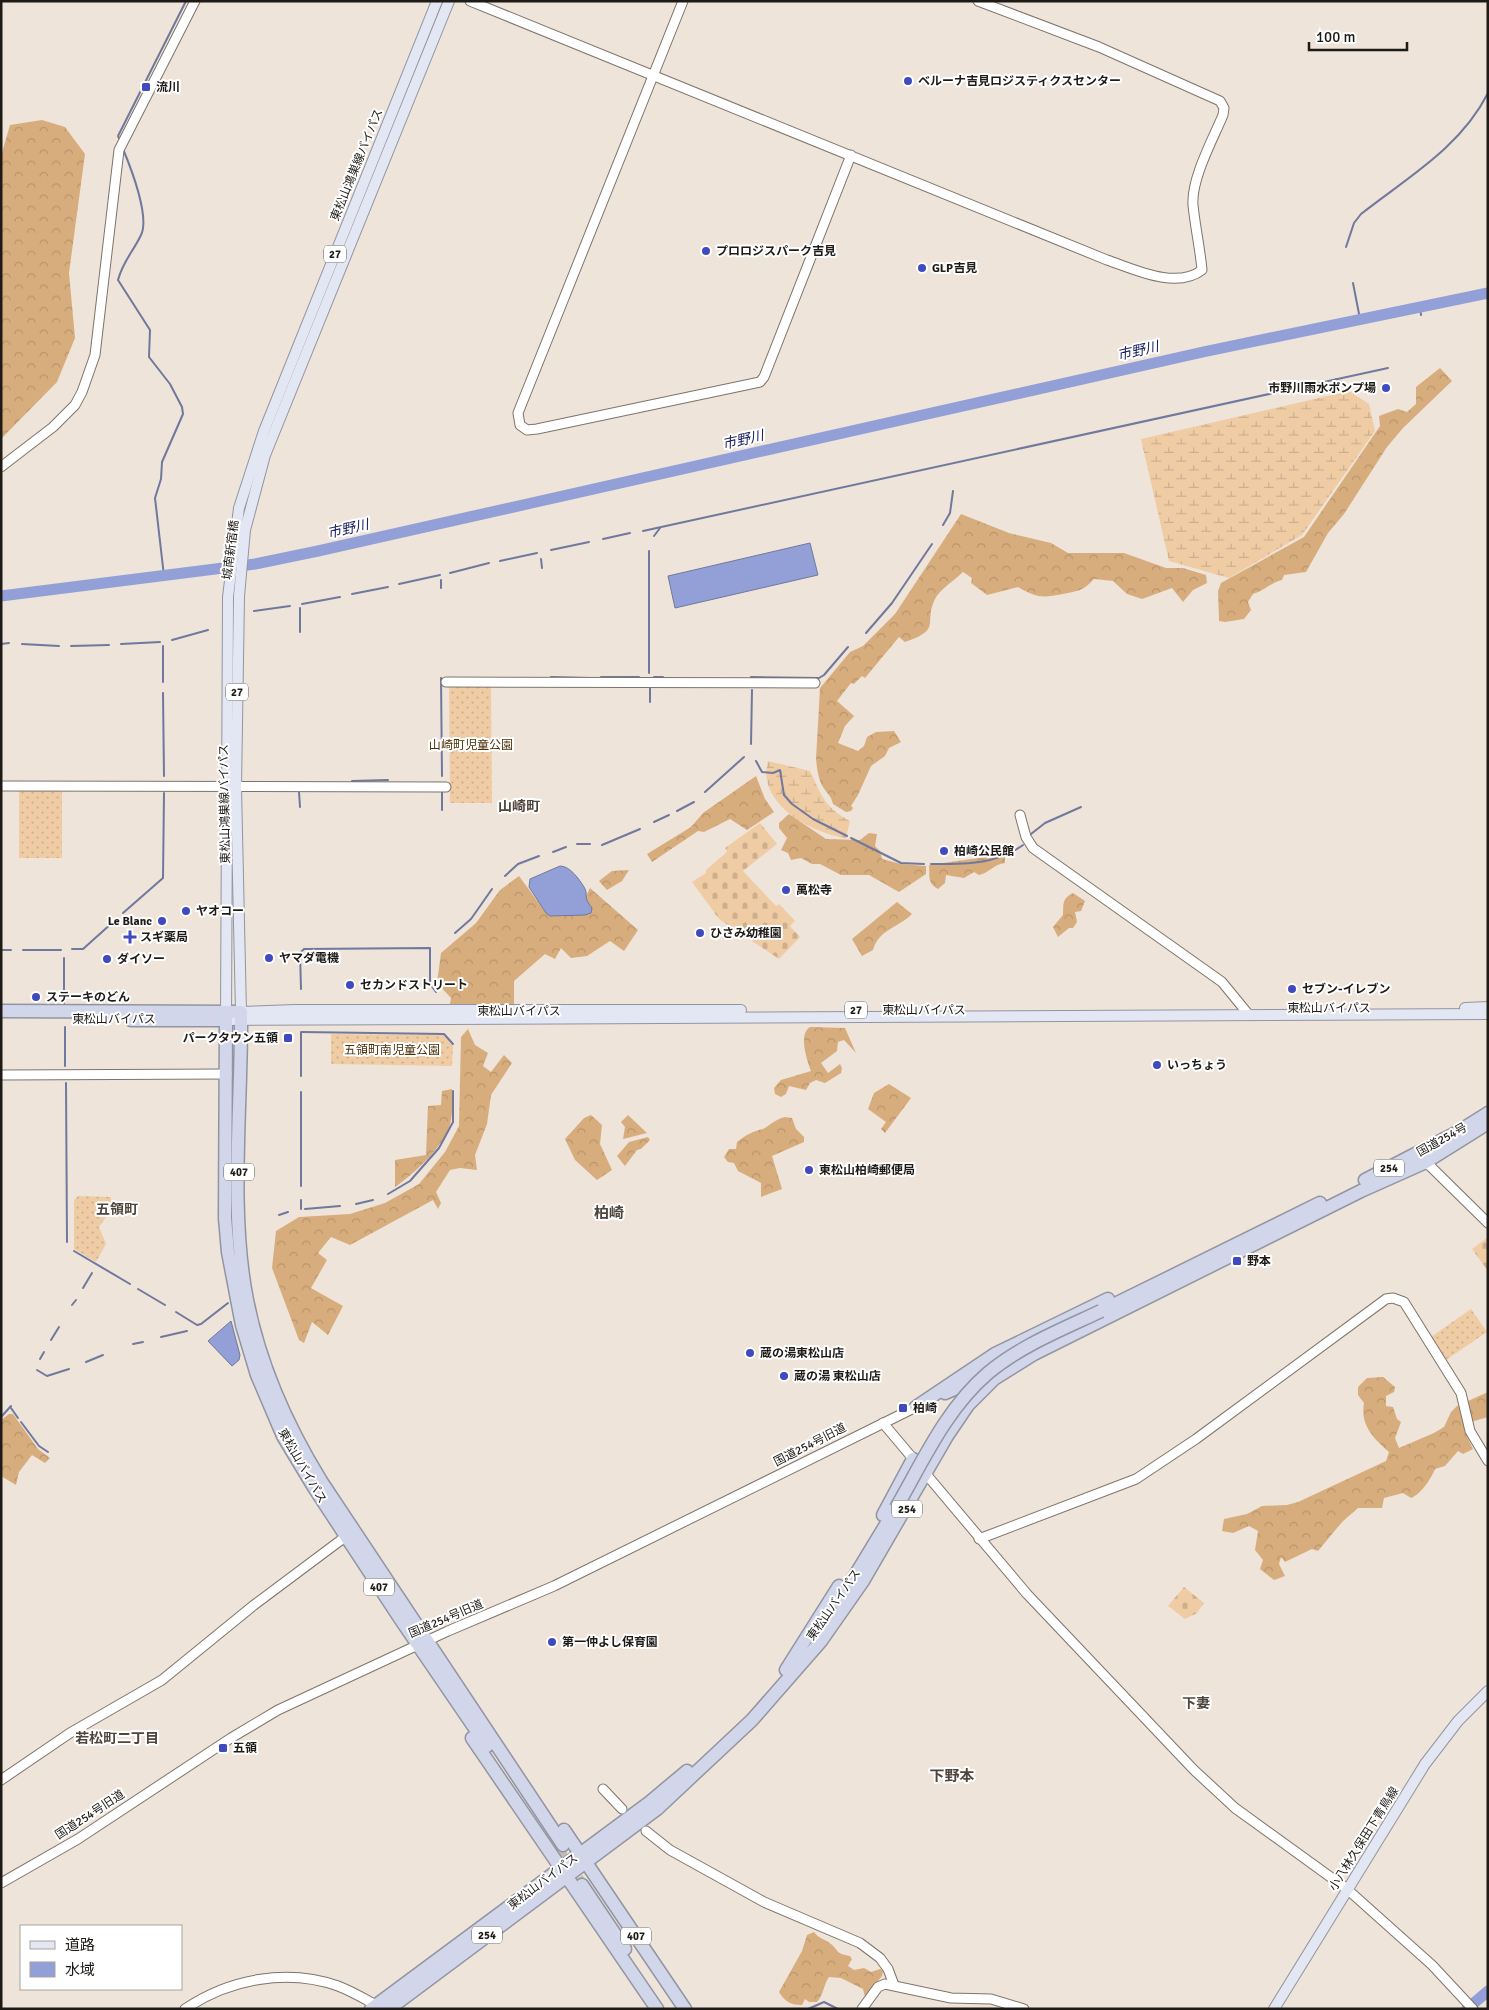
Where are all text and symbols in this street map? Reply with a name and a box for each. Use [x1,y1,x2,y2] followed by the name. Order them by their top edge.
[1309,20,1406,52] scale bar
[1316,28,1356,46] text: 100 m
[918,74,1121,89] place label: ベルーナ吉見ロジスティクスセンター
[902,75,914,87] marker: ベルーナ吉見ロジスティクスセンター
[156,80,180,95] place label: 流川
[140,81,152,93] marker: 流川
[328,107,386,223] street label: 東松山鴻巣線バイパス
[716,244,836,259] place label: プロロジスパーク吉見
[324,245,346,262] road number: 27
[700,245,712,257] marker: プロロジスパーク吉見
[932,261,977,276] place label: GLP吉見
[916,262,928,274] marker: GLP吉見
[1116,338,1162,364] water label: 市野川
[1268,381,1376,396] place label: 市野川雨水ポンプ場
[1380,382,1392,394] marker: 市野川雨水ポンプ場
[721,427,767,453] water label: 市野川
[326,516,372,542] water label: 市野川
[220,519,242,581] street label: 城南新宿橋
[226,684,248,700] road number: 27
[429,738,513,753] park label: 山崎町児童公園
[216,744,234,864] street label: 東松山鴻巣線バイパス
[498,798,540,815] district label: 山崎町
[954,844,1014,859] place label: 柏崎公民館
[938,845,950,857] marker: 柏崎公民館
[796,883,832,898] place label: 萬松寺
[780,884,792,896] marker: 萬松寺
[196,904,244,919] place label: ヤオコー
[180,905,192,917] marker: ヤオコー
[108,914,152,929] place label: Le Blanc
[156,915,168,927] marker: Le Blanc
[710,926,782,941] place label: ひさみ幼稚園
[694,927,706,939] marker: ひさみ幼稚園
[140,930,188,945] place label: スギ薬局
[124,931,136,943] marker: スギ薬局
[279,951,339,966] place label: ヤマダ電機
[117,952,165,967] place label: ダイソー
[263,952,275,964] marker: ヤマダ電機
[101,953,113,965] marker: ダイソー
[360,978,468,993] place label: セカンドストリート
[344,979,356,991] marker: セカンドストリート
[1302,982,1391,997] place label: セブン-イレブン
[1286,983,1298,995] marker: セブン-イレブン
[46,990,130,1005] place label: ステーキのどん
[30,991,42,1003] marker: ステーキのどん
[1287,1001,1371,1016] street label: 東松山バイパス
[845,1002,867,1018] road number: 27
[882,1003,966,1018] street label: 東松山バイパス
[477,1004,561,1019] street label: 東松山バイパス
[72,1012,156,1027] street label: 東松山バイパス
[182,1031,278,1046] place label: パークタウン五領
[282,1032,294,1044] marker: パークタウン五領
[344,1043,440,1058] park label: 五領町南児童公園
[1167,1058,1227,1073] place label: いっちょう
[1151,1059,1163,1071] marker: いっちょう
[1414,1120,1470,1160] street label: 国道254号
[1374,1160,1404,1176] road number: 254
[819,1163,915,1178] place label: 東松山柏崎郵便局
[224,1164,254,1180] road number: 407
[803,1164,815,1176] marker: 東松山柏崎郵便局
[96,1201,138,1218] district label: 五領町
[594,1204,624,1222] district label: 柏崎
[1247,1254,1271,1269] place label: 野本
[1231,1255,1243,1267] marker: 野本
[760,1346,844,1361] place label: 蔵の湯東松山店
[744,1347,756,1359] marker: 蔵の湯東松山店
[794,1369,881,1384] place label: 蔵の湯 東松山店
[778,1370,790,1382] marker: 蔵の湯 東松山店
[913,1401,937,1416] place label: 柏崎
[897,1402,909,1414] marker: 柏崎
[771,1420,849,1470] street label: 国道254号旧道
[275,1426,329,1506] street label: 東松山バイパス
[892,1500,922,1518] road number: 254
[804,1566,864,1644] street label: 東松山バイパス
[364,1578,394,1595] road number: 407
[407,1597,485,1641] street label: 国道254号旧道
[562,1635,658,1650] place label: 第一仲よし保育園
[546,1636,558,1648] marker: 第一仲よし保育園
[1182,1695,1210,1712] district label: 下妻
[75,1730,159,1747] district label: 若松町二丁目
[233,1741,257,1756] place label: 五領
[217,1742,229,1754] marker: 五領
[929,1767,975,1785] district label: 下野本
[1326,1784,1402,1894] street label: 小八林久保田下青鳥線
[53,1787,127,1843] street label: 国道254号旧道
[505,1851,581,1913] street label: 東松山バイパス
[20,1925,182,1990] legend
[472,1926,502,1944] road number: 254
[621,1928,651,1944] road number: 407
[65,1936,95,1954] text: 道路
[65,1961,95,1979] text: 水域

